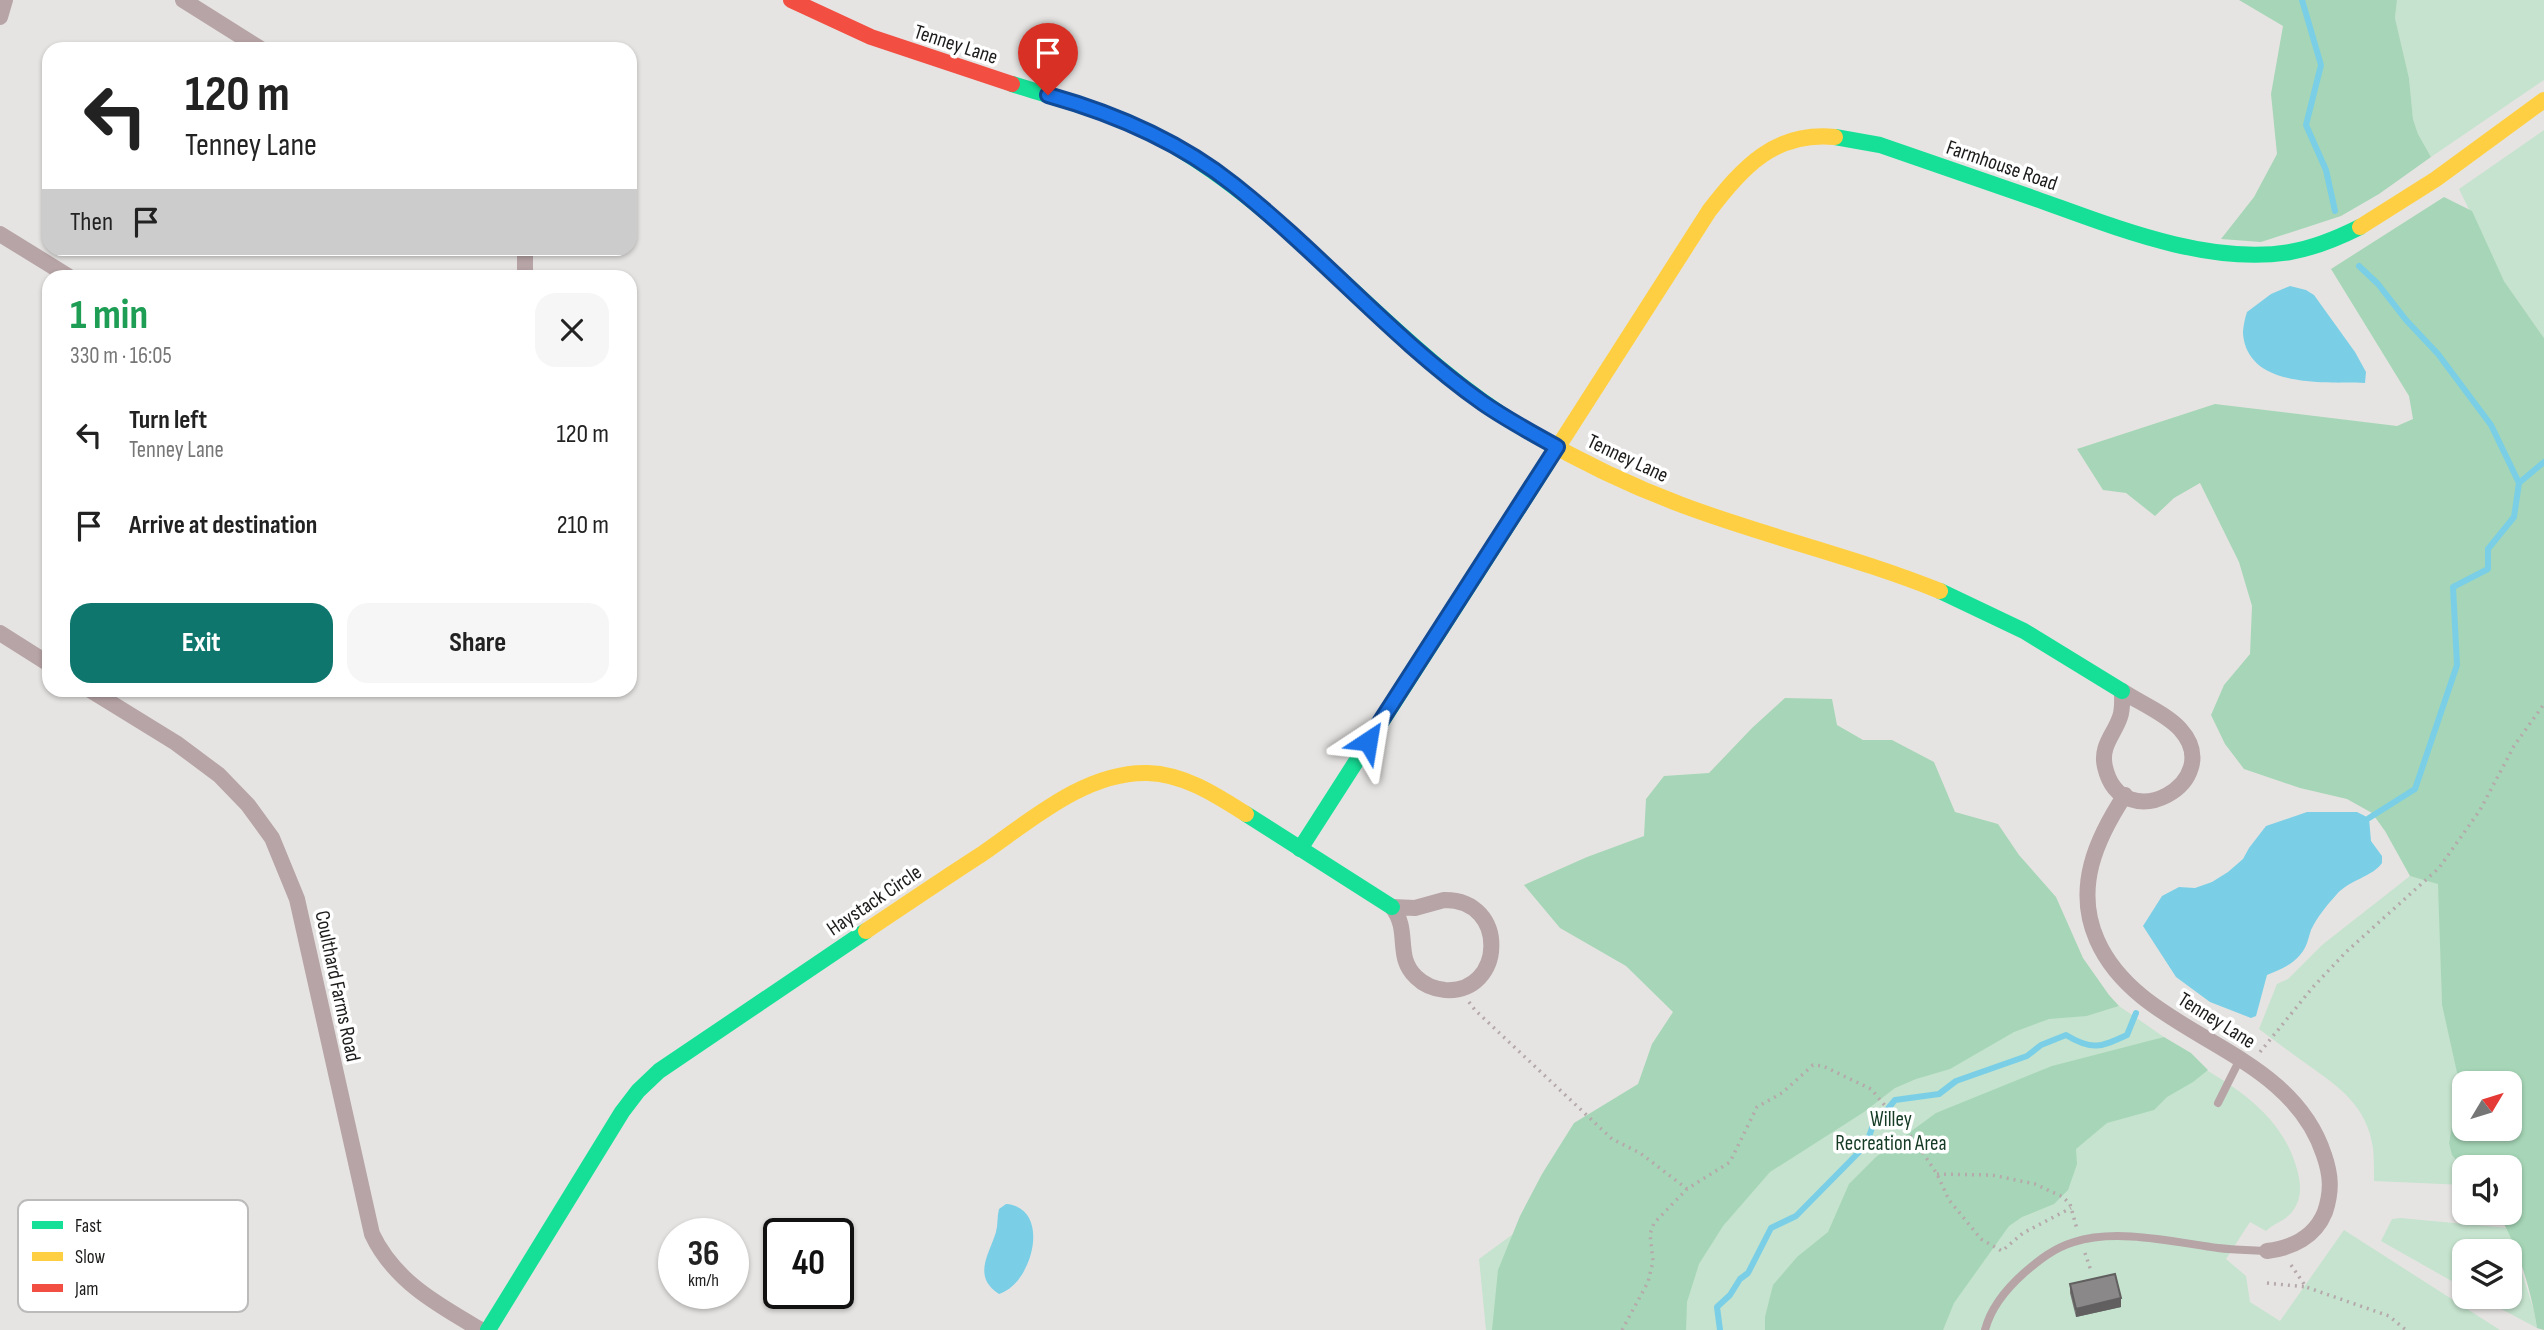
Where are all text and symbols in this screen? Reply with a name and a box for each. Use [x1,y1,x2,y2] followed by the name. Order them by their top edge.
[911,19,1001,70] street label: Tenney Lane
[1018,23,1078,95] pin
[1029,34,1067,72] icon: arrive
[185,66,290,125] text: 120 m
[70,70,161,161] icon: left
[185,126,317,165] text: Tenney Lane
[1943,135,2061,196] street label: Farmhouse Road
[127,203,165,241] icon: arrive
[70,207,113,238] text: Then
[70,290,148,341] text: 1 min
[535,293,609,367] button: close
[70,342,172,370] text: 330 m · 16:05
[129,405,207,436] text: Turn left
[70,416,108,454] icon: left
[556,419,609,450] text: 120 m
[1583,429,1672,488] street label: Tenney Lane
[129,436,224,464] text: Tenney Lane
[70,507,108,545] icon: arrive
[129,510,317,541] text: Arrive at destination
[557,510,609,541] text: 210 m
[70,603,333,683] button: Exit
[347,603,609,683] button: Share
[1331,704,1405,778] position arrow
[822,860,926,941] street label: Haystack Circle
[309,908,366,1064] street label: Coulthard Farms Road
[2173,987,2260,1054] street label: Tenney Lane
[2452,1071,2522,1141] north arrow
[2452,1071,2522,1309] map controls
[1835,1107,1947,1156] park label: Willey Recreation Area
[2452,1155,2522,1225] button: sound
[18,1200,248,1312] legend
[75,1215,102,1238] text: Fast
[763,1218,854,1309] speed limit sign: 40
[687,1233,720,1276] text: 36
[2452,1239,2522,1309] button: layers
[75,1246,105,1269] text: Slow
[688,1270,719,1291] text: km/h
[74,1278,98,1301] text: Jam

